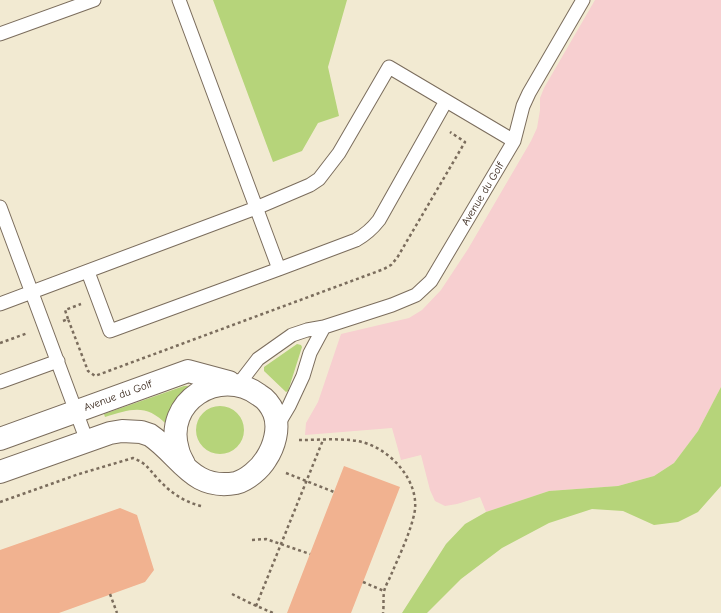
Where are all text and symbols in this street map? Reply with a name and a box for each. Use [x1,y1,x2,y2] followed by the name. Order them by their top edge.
[459,160,507,228] street label: Avenue du Golf
[82,378,154,414] street label: Avenue du Golf

